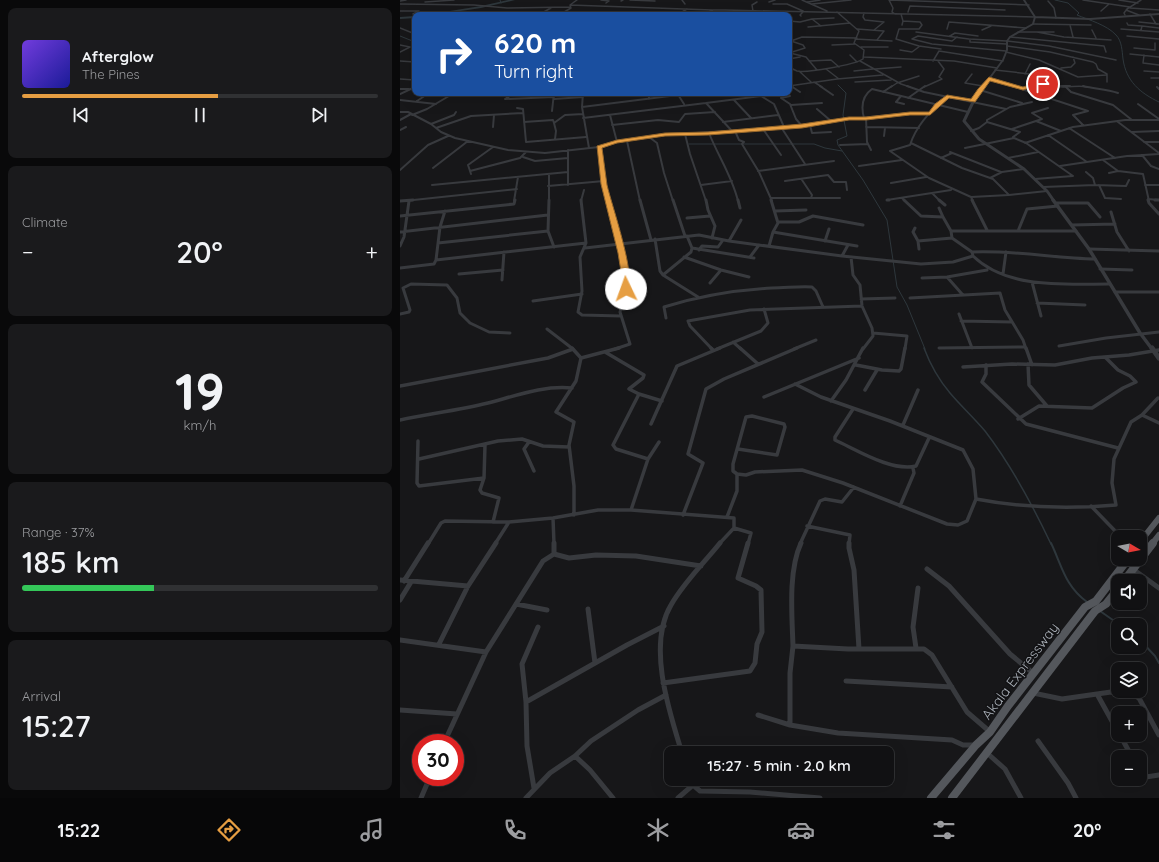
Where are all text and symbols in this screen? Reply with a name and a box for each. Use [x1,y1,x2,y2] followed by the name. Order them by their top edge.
[494,25,576,60] text: 620 m
[428,28,480,80] icon: right
[82,47,154,66] text: Afterglow
[494,60,574,83] text: Turn right
[82,66,140,82] text: The Pines
[1026,67,1060,101] pin
[1032,73,1054,95] icon: arrive
[70,104,92,126] icon: previous
[189,104,211,126] icon: pause
[308,104,330,126] icon: next
[22,214,68,230] text: Climate
[176,233,223,271] text: 20°
[22,238,33,266] text: −
[366,238,378,266] text: +
[605,268,647,310] position arrow
[175,358,225,423] text: 19
[184,417,216,433] text: km/h
[22,524,95,540] text: Range · 37%
[1111,530,1147,566] north arrow
[1111,530,1147,786] map controls
[22,543,119,581] text: 185 km
[1111,574,1147,610] button: sound
[1111,618,1147,654] button: search
[978,619,1062,723] street label: Akala Expressway
[1111,662,1147,698] button: layers
[22,688,61,704] text: Arrival
[1111,706,1147,742] button: +
[22,707,91,745] text: 15:27
[412,734,464,786] speed limit sign: 30
[1111,750,1147,786] button: −
[707,756,851,775] text: 15:27 · 5 min · 2.0 km
[215,816,243,844] icon: directions
[358,816,386,844] icon: music
[501,816,529,844] icon: phone
[644,816,672,844] icon: climate
[787,816,815,844] icon: car
[930,816,958,844] icon: filters
[57,819,100,842] text: 15:22
[1073,819,1101,842] text: 20°

